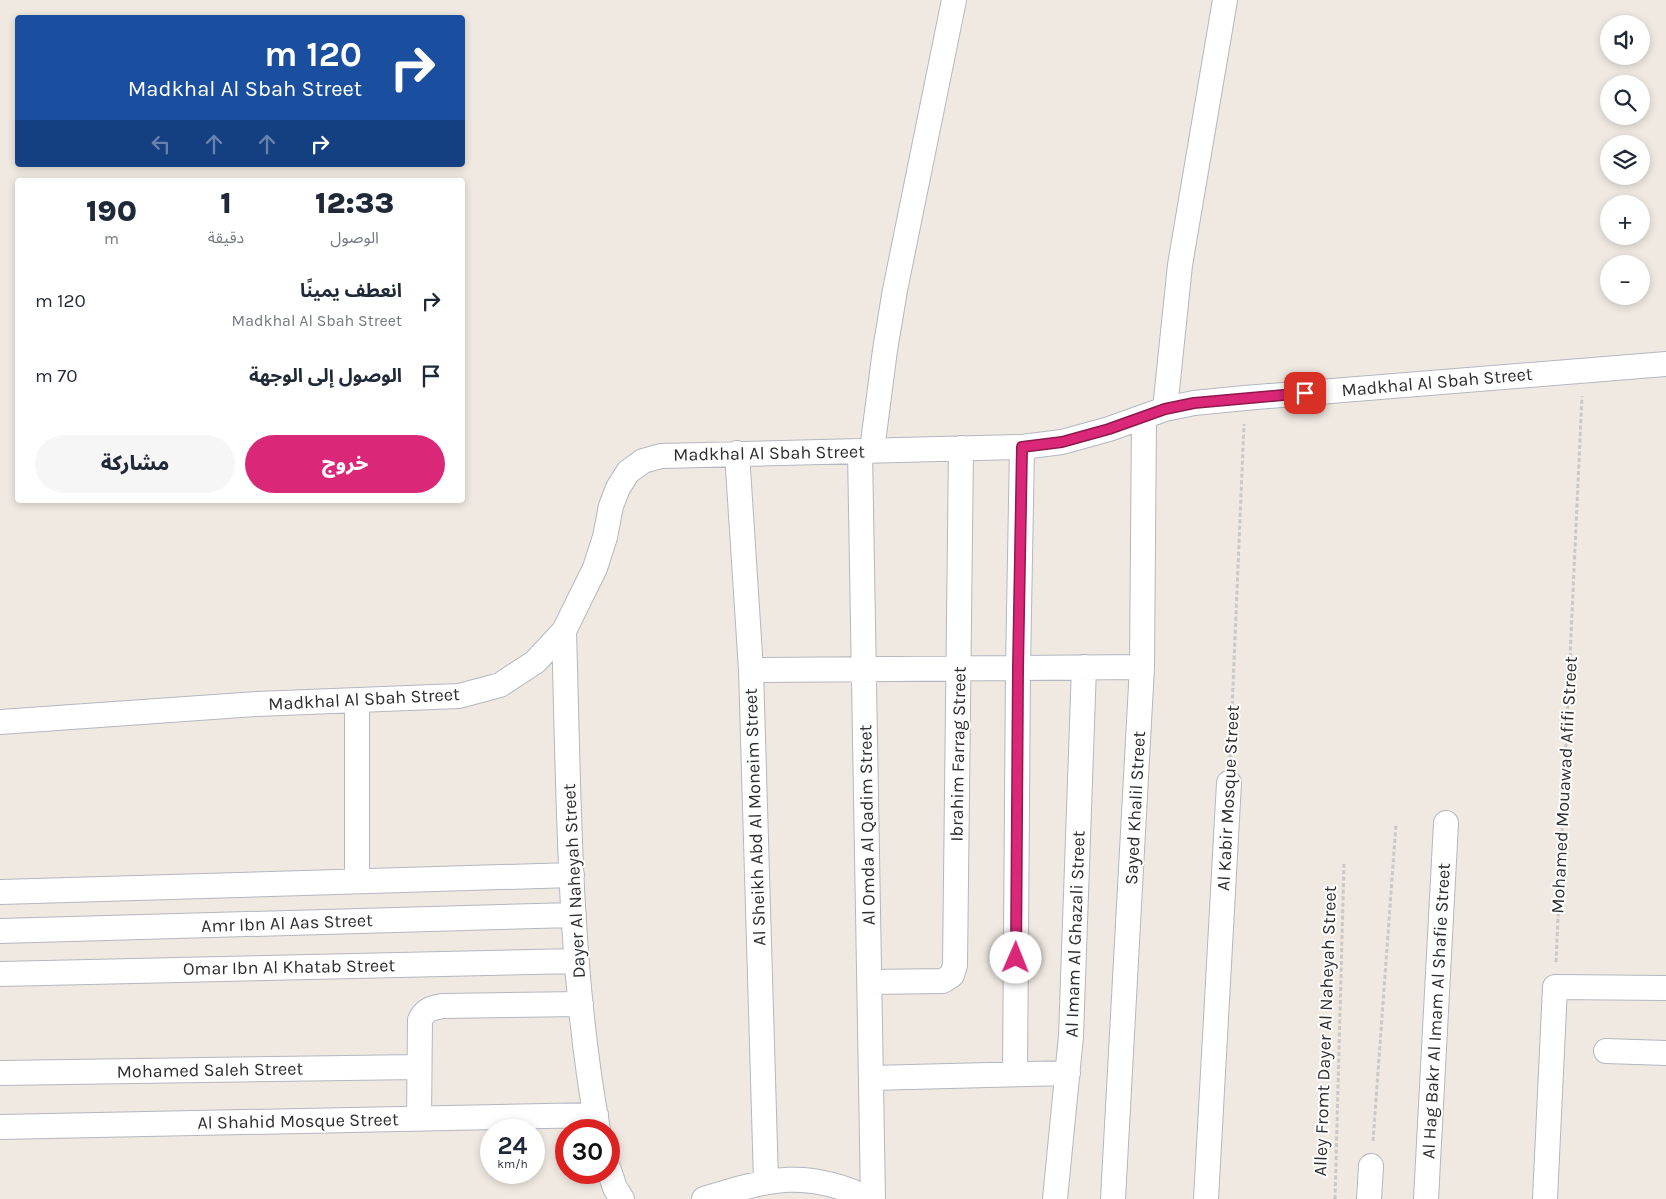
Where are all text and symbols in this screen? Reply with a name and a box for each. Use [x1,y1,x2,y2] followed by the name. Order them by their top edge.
[1600,15,1650,305] map controls
[1600,15,1650,65] button: sound
[264,34,362,75] text: 120 m
[380,35,445,100] icon: right
[1600,75,1650,125] button: search
[128,76,362,102] text: Madkhal Al Sbah Street
[147,130,175,158] icon: left
[200,130,228,158] icon: ahead
[253,130,281,158] icon: ahead
[306,130,334,158] icon: right
[1600,135,1650,185] button: layers
[220,185,232,221] text: 1
[315,185,394,221] text: 12:33
[86,193,137,229] text: 190
[1600,195,1650,245] button: +
[208,228,244,247] text: دقيقة
[330,228,379,247] text: الوصول
[104,229,119,248] text: m
[1600,255,1650,305] button: −
[300,280,402,302] text: انعطف يمينًا
[417,287,445,315] icon: right
[35,290,86,312] text: 120 m
[232,311,402,330] text: Madkhal Al Sbah Street
[417,362,445,390] icon: arrive
[1341,363,1534,401] street label: Madkhal Al Sbah Street
[35,365,78,387] text: 70 m
[249,365,402,387] text: الوصول إلى الوجهة
[1284,372,1326,414] pin
[1291,379,1319,407] icon: arrive
[35,435,235,493] button: مشاركة
[245,435,445,493] button: خروج
[673,440,865,466] street label: Madkhal Al Sbah Street
[1546,655,1582,914] street label: Mohamed Mouawad Afifi Street
[945,666,971,842] street label: Ibrahim Farrag Street
[268,683,461,715] street label: Madkhal Al Sbah Street
[739,687,770,946] street label: Al Sheikh Abd Al Moneim Street
[1212,704,1244,892] street label: Al Kabir Mosque Street
[854,724,880,926] street label: Al Omda Al Qadim Street
[1120,730,1150,886] street label: Sayed Khalil Street
[558,783,590,979] street label: Dayer Al Naheyah Street
[1060,830,1090,1038] street label: Al Imam Al Ghazali Street
[1417,862,1455,1160] street label: Al Hag Bakr Al Imam Al Shafie Street
[1309,885,1341,1177] street label: Alley Fromt Dayer Al Naheyah Street
[201,909,373,937] street label: Amr Ibn Al Aas Street
[989,931,1041,983] position arrow
[183,954,396,980] street label: Omar Ibn Al Khatab Street
[117,1057,304,1083] street label: Mohamed Saleh Street
[197,1108,399,1134] street label: Al Shahid Mosque Street
[555,1119,620,1184] speed limit sign: 30
[497,1131,528,1160] text: 24
[497,1157,528,1171] text: km/h

